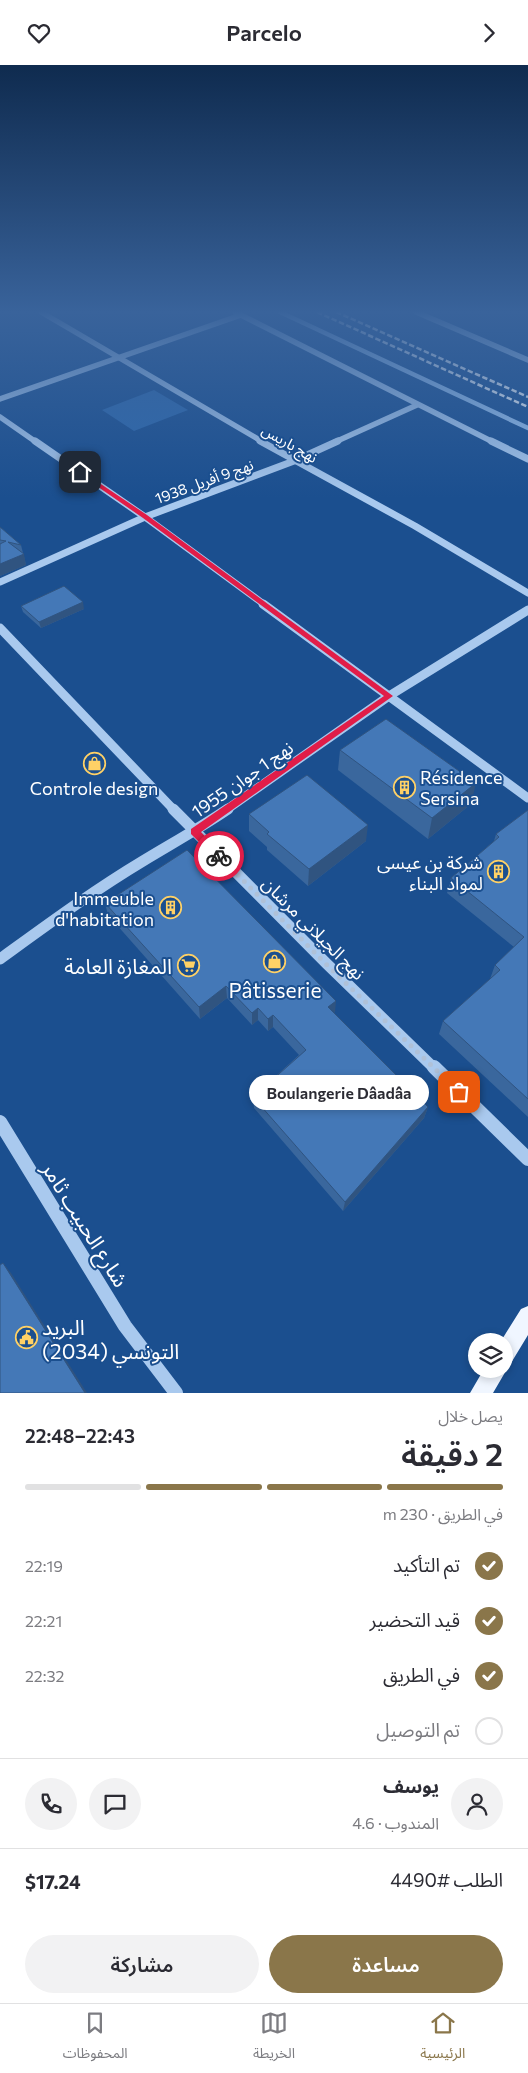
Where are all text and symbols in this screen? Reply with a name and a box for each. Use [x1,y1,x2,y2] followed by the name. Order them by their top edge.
[25,19,53,47] icon: heart
[226,19,302,46] text: Parcelo
[475,19,503,47] icon: forward
[257,420,321,470] street label: نهج باريس
[59,451,101,493] pin
[152,455,257,511] street label: نهج 9 أفريل 1938
[66,458,94,486] icon: home
[187,736,299,825] street label: نهج 1 جوان 1955
[82,751,106,775] shop icon: Controle design
[420,766,502,809] place label: Résidence Sersina
[392,775,416,799] building icon: Résidence Sersina
[30,777,158,799] place label: Controle design
[194,831,244,881] courier
[205,842,233,870] icon: bike
[377,851,483,895] place label: شركة بن عيسى لمواد البناء
[487,860,511,884] building icon: شركة بن عيسى لمواد البناء
[256,872,370,986] street label: نهج الجيلاني مرشان
[55,887,154,930] place label: Immeuble d'habitation
[158,896,182,920] building icon: Immeuble d'habitation
[263,950,287,974] shop icon: Pâtisserie
[64,953,172,979] place label: المغازة العامة
[176,953,200,977] supermarket icon: المغازة العامة
[228,977,322,1002] place label: Pâtisserie
[438,1071,480,1113] pin
[249,1075,429,1109] callout: Boulangerie Dâadâa
[445,1078,473,1106] icon: bag
[266,1083,412,1102] text: Boulangerie Dâadâa
[34,1156,134,1293] street label: شارع الحبيب ثامر
[42,1314,179,1367] place label: البريد التونسي (2034)
[14,1326,38,1350] public building icon: البريد التونسي (2034)
[468,1333,513,1378] map controls
[468,1333,513,1378] button: layers
[438,1406,503,1425] text: يصل خلال
[25,1424,135,1447] text: 22:43–22:48
[401,1433,503,1473] text: 2 دقيقة
[383,1504,503,1523] text: في الطريق · 230 m
[475,1552,503,1580] icon: check
[393,1553,460,1576] text: تم التأكيد
[25,1556,63,1575] text: 22:19
[475,1607,503,1635] icon: check
[369,1608,460,1631] text: قيد التحضير
[25,1611,62,1630] text: 22:21
[475,1662,503,1690] icon: check
[383,1663,460,1686] text: في الطريق
[25,1666,64,1685] text: 22:32
[376,1718,460,1741] text: تم التوصيل
[383,1774,439,1797] text: يوسف
[25,1778,77,1830] button: phone
[89,1778,141,1830] button: chat
[451,1778,503,1830] button: person
[352,1813,439,1832] text: المندوب · 4.6
[390,1868,503,1891] text: الطلب #4490
[25,1870,81,1893] text: $17.24
[25,1935,259,1993] button: مشاركة
[269,1935,503,1993] button: مساعدة
[63,2009,128,2068] tab: المحفوظات
[253,2009,295,2068] tab: الخريطة
[420,2009,465,2068] tab: الرئيسية

